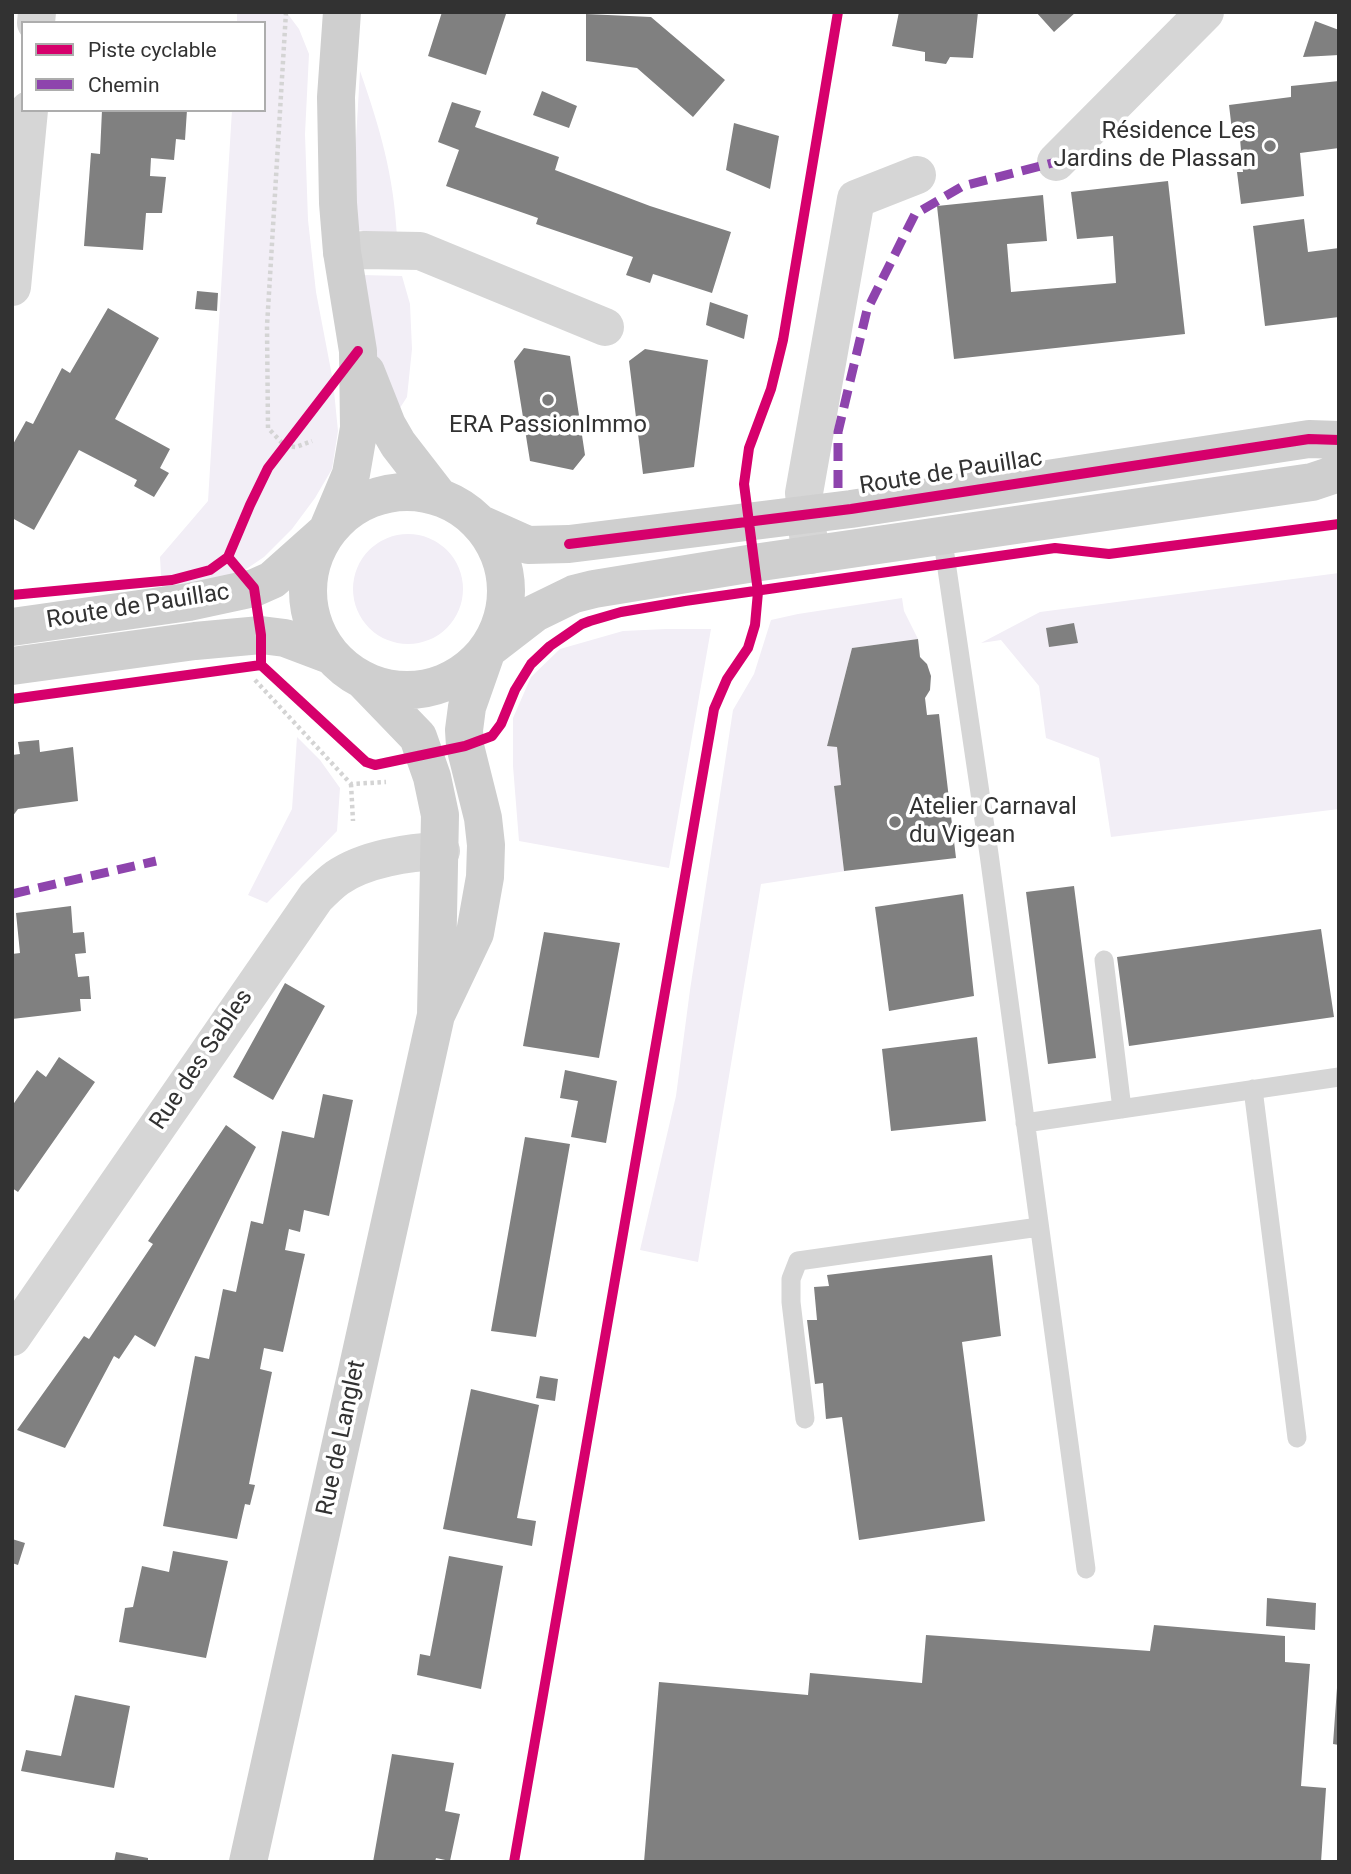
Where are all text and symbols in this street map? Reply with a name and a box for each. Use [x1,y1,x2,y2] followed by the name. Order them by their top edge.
[21,21,266,112] legend
[88,38,217,62] text: Piste cyclable
[88,73,160,97] text: Chemin
[1054,118,1256,174] place label: Résidence Les Jardins de Plassan
[1262,138,1278,154] marker: Résidence Les Jardins de Plassan
[540,392,556,408] marker: ERA PassionImmo
[449,412,647,440] place label: ERA PassionImmo
[857,444,1045,502] street label: Route de Pauillac
[44,578,232,636] street label: Route de Pauillac
[909,794,1077,850] place label: Atelier Carnaval du Vigean
[887,814,903,830] marker: Atelier Carnaval du Vigean
[144,984,260,1136] street label: Rue des Sables
[311,1358,373,1518] street label: Rue de Langlet

